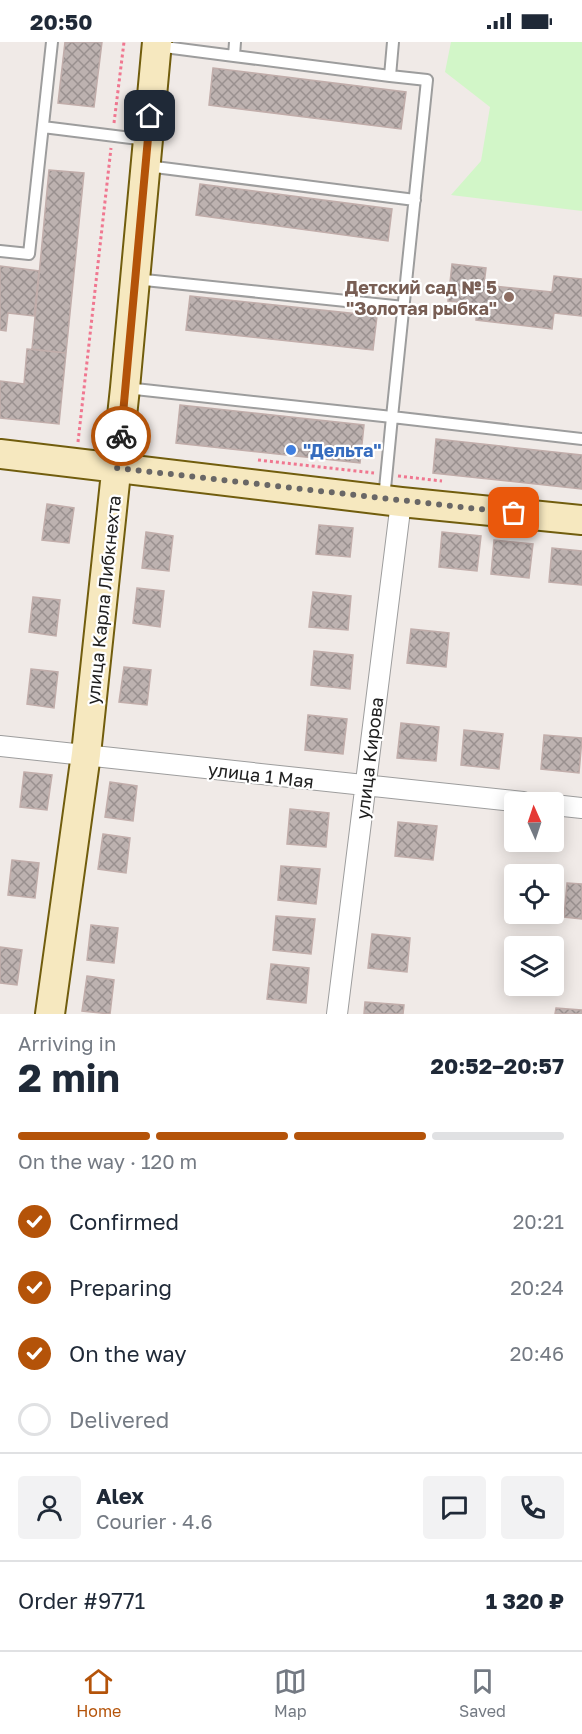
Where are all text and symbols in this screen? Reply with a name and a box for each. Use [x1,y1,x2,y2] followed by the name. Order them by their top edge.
[30,8,92,35] text: 20:50
[124,90,175,141] pin
[133,99,166,132] icon: home
[345,276,497,319] place label: Детский сад № 5 "Золотая рыбка"
[502,290,516,304] marker: Детский сад № 5 "Золотая рыбка"
[91,406,151,466] courier
[105,420,138,453] icon: bike
[303,439,382,461] place label: "Дельта"
[284,443,298,457] marker: "Дельта"
[488,487,539,538] pin
[81,494,125,706] street label: улица Карла Либкнехта
[497,496,530,529] icon: bag
[351,696,387,820] street label: улица Кирова
[207,758,315,792] street label: улица 1 Мая
[504,792,564,852] north arrow
[504,792,564,996] map controls
[504,864,564,924] button: locate
[504,936,564,996] button: layers
[18,1031,116,1055] text: Arriving in
[431,1052,564,1079] text: 20:52–20:57
[18,1054,120,1101] text: 2 min
[18,1149,197,1173] text: On the way · 120 m
[18,1205,51,1238] icon: check
[69,1208,179,1235] text: Confirmed
[513,1209,564,1233] text: 20:21
[18,1271,51,1304] icon: check
[69,1274,172,1301] text: Preparing
[510,1275,564,1299] text: 20:24
[18,1337,51,1370] icon: check
[69,1340,187,1367] text: On the way
[510,1341,564,1365] text: 20:46
[69,1406,169,1433] text: Delivered
[18,1476,81,1539] button: person
[423,1476,486,1539] button: chat
[501,1476,564,1539] button: phone
[96,1482,144,1509] text: Alex
[96,1509,213,1533] text: Courier · 4.6
[18,1587,145,1614] text: Order #9771
[486,1587,564,1614] text: 1 320 ₽
[76,1665,121,1721] tab: Home
[274,1665,307,1721] tab: Map
[459,1665,506,1721] tab: Saved

